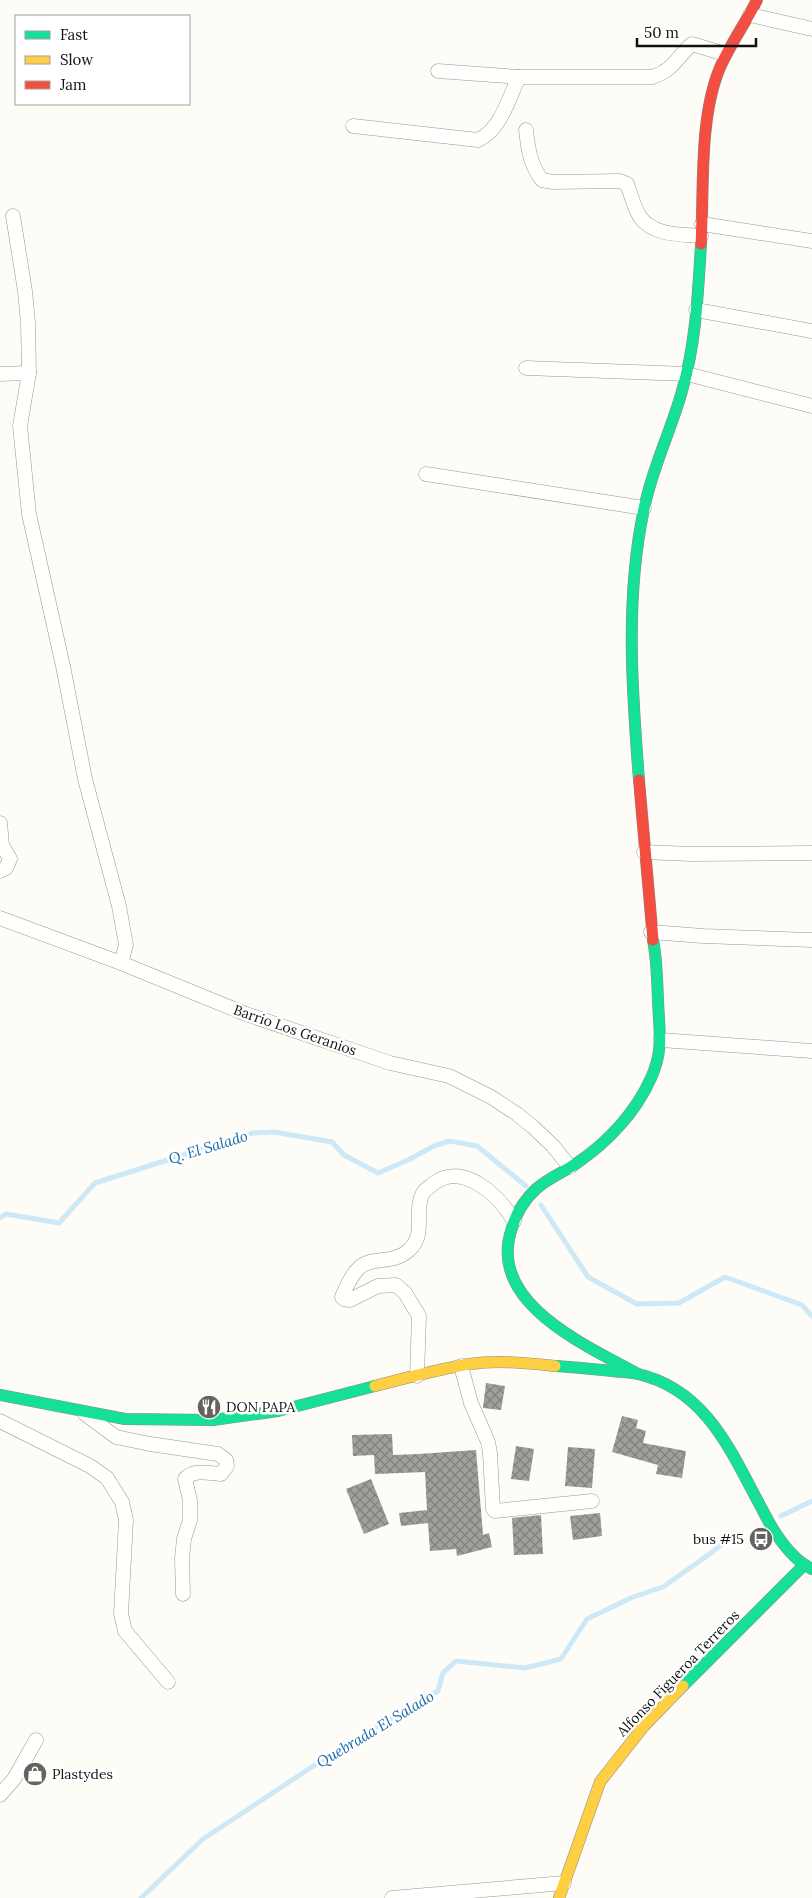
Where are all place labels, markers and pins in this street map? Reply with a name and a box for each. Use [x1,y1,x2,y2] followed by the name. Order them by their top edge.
[196,1394,222,1420] restaurant icon: DON PAPA
[226,1398,296,1416] place label: DON PAPA
[748,1526,774,1552] bus stop icon: bus #15
[693,1530,744,1548] place label: bus #15
[22,1761,48,1787] shop icon: Plastydes
[52,1765,113,1783] place label: Plastydes

